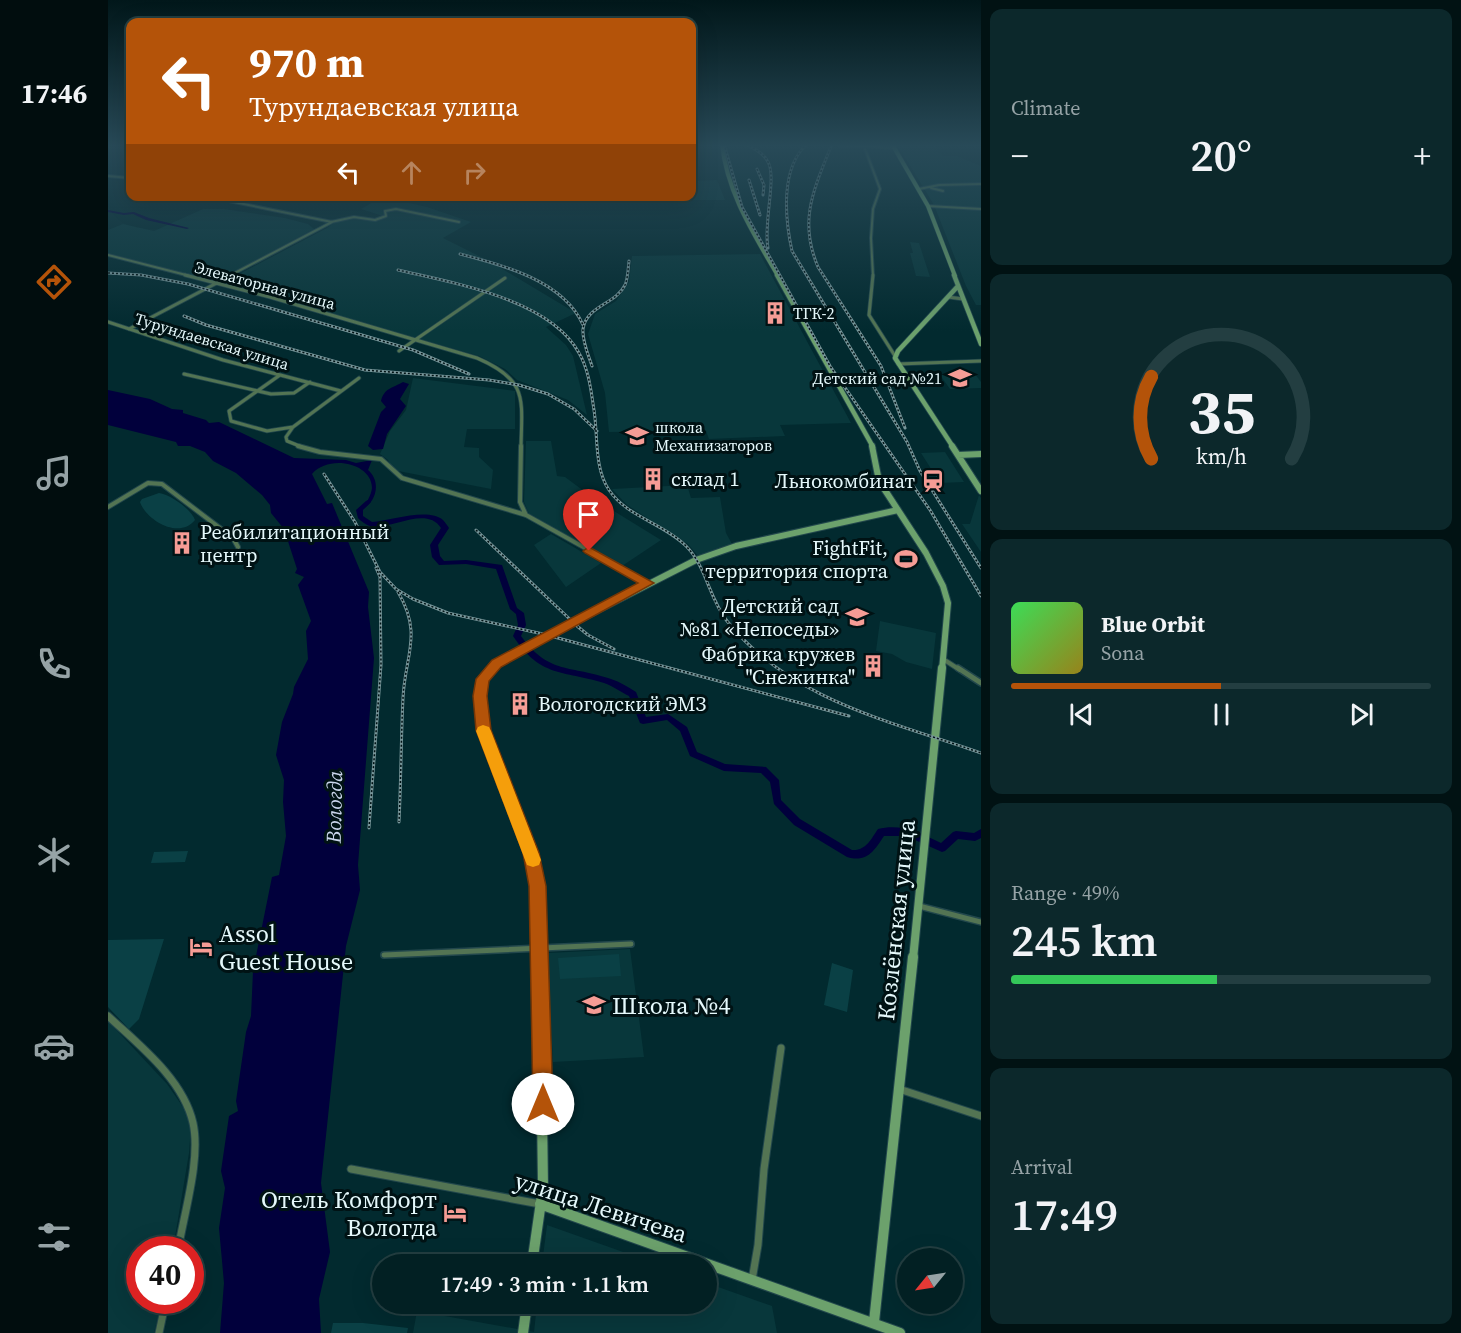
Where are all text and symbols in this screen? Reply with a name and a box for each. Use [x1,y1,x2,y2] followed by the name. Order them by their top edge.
[249,33,364,91] text: 970 m
[150,42,228,120] icon: left
[21,75,87,112] text: 17:46
[249,88,519,125] text: Турундаевская улица
[1011,94,1080,122] text: Climate
[1190,124,1252,186] text: 20°
[1011,133,1029,178] text: −
[1414,133,1431,178] text: +
[332,156,365,189] icon: left
[395,156,428,189] icon: ahead
[458,156,491,189] icon: right
[192,256,338,315] street label: Элеваторная улица
[33,261,75,303] icon: directions
[762,300,788,326] building icon: ТГК-2
[793,302,834,324] place label: ТГК-2
[132,307,293,375] street label: Турундаевская улица
[947,365,973,391] school or university icon: Детский сад №21
[813,367,942,389] place label: Детский сад №21
[1187,368,1255,454] text: 35
[655,416,772,456] place label: школа Механизаторов
[624,423,650,449] school or university icon: школа Механизаторов
[1195,442,1247,471] text: km/h
[33,452,75,494] icon: music
[671,465,740,493] place label: склад 1
[640,466,666,492] building icon: склад 1
[775,467,915,495] place label: Льнокомбинат
[920,468,946,494] station icon: Льнокомбинат
[563,489,614,551] pin
[572,498,605,531] icon: arrive
[200,518,389,569] place label: Реабилитационный центр
[169,530,195,556] building icon: Реабилитационный центр
[705,534,889,585] place label: FightFit, территория спорта
[893,546,919,572] sports icon: FightFit, территория спорта
[680,592,839,643] place label: Детский сад №81 «Непоседы»
[844,604,870,630] school or university icon: Детский сад №81 «Непоседы»
[1101,609,1205,639] text: Blue Orbit
[1101,639,1145,667] text: Sona
[702,640,855,691] place label: Фабрика кружев "Снежинка"
[33,643,75,685] icon: phone
[860,653,886,679] building icon: Фабрика кружев "Снежинка"
[538,690,707,718] place label: Вологодский ЭМЗ
[507,691,533,717] building icon: Вологодский ЭМЗ
[1065,698,1098,731] icon: previous
[1205,698,1238,731] icon: pause
[1345,698,1378,731] icon: next
[319,770,349,845] water label: Вологда
[869,817,923,1022] street label: Козлёнская улица
[33,834,75,876] icon: climate
[1011,879,1120,907] text: Range · 49%
[1011,909,1158,971] text: 245 km
[219,917,353,978] place label: Assol Guest House
[188,934,214,960] hotel icon: Assol Guest House
[612,989,730,1022] place label: Школа №4
[581,992,607,1018] school or university icon: Школа №4
[33,1025,75,1067] icon: car
[511,1072,575,1136] position arrow
[1011,1153,1073,1181] text: Arrival
[511,1164,692,1251] street label: улица Левичева
[261,1183,438,1244] place label: Отель Комфорт Вологда
[1011,1183,1118,1245] text: 17:49
[442,1200,468,1226] hotel icon: Отель Комфорт Вологда
[33,1216,75,1258] icon: filters
[126,1236,204,1314] speed limit sign: 40
[897,1248,963,1314] north arrow
[897,1248,963,1314] map controls
[440,1269,649,1299] text: 17:49 · 3 min · 1.1 km

